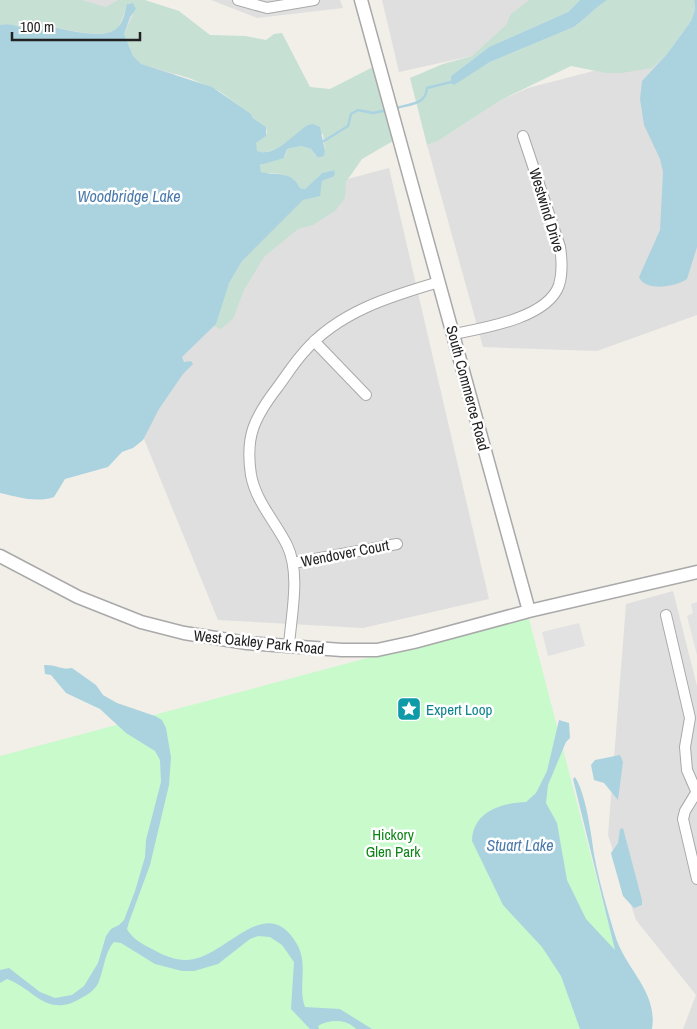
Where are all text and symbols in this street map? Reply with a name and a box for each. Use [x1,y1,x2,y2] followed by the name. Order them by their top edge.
[12,10,140,42] scale bar
[20,16,54,37] text: 100 m
[524,166,570,255] street label: Westwind Drive
[77,185,181,207] water label: Woodbridge Lake
[441,323,495,453] street label: South Commerce Road
[299,534,391,572] street label: Wendover Court
[193,625,325,659] street label: West Oakley Park Road
[396,696,422,722] place icon: Expert Loop
[426,699,492,720] place label: Expert Loop
[366,824,421,862] park label: Hickory Glen Park
[486,834,554,856] water label: Stuart Lake

